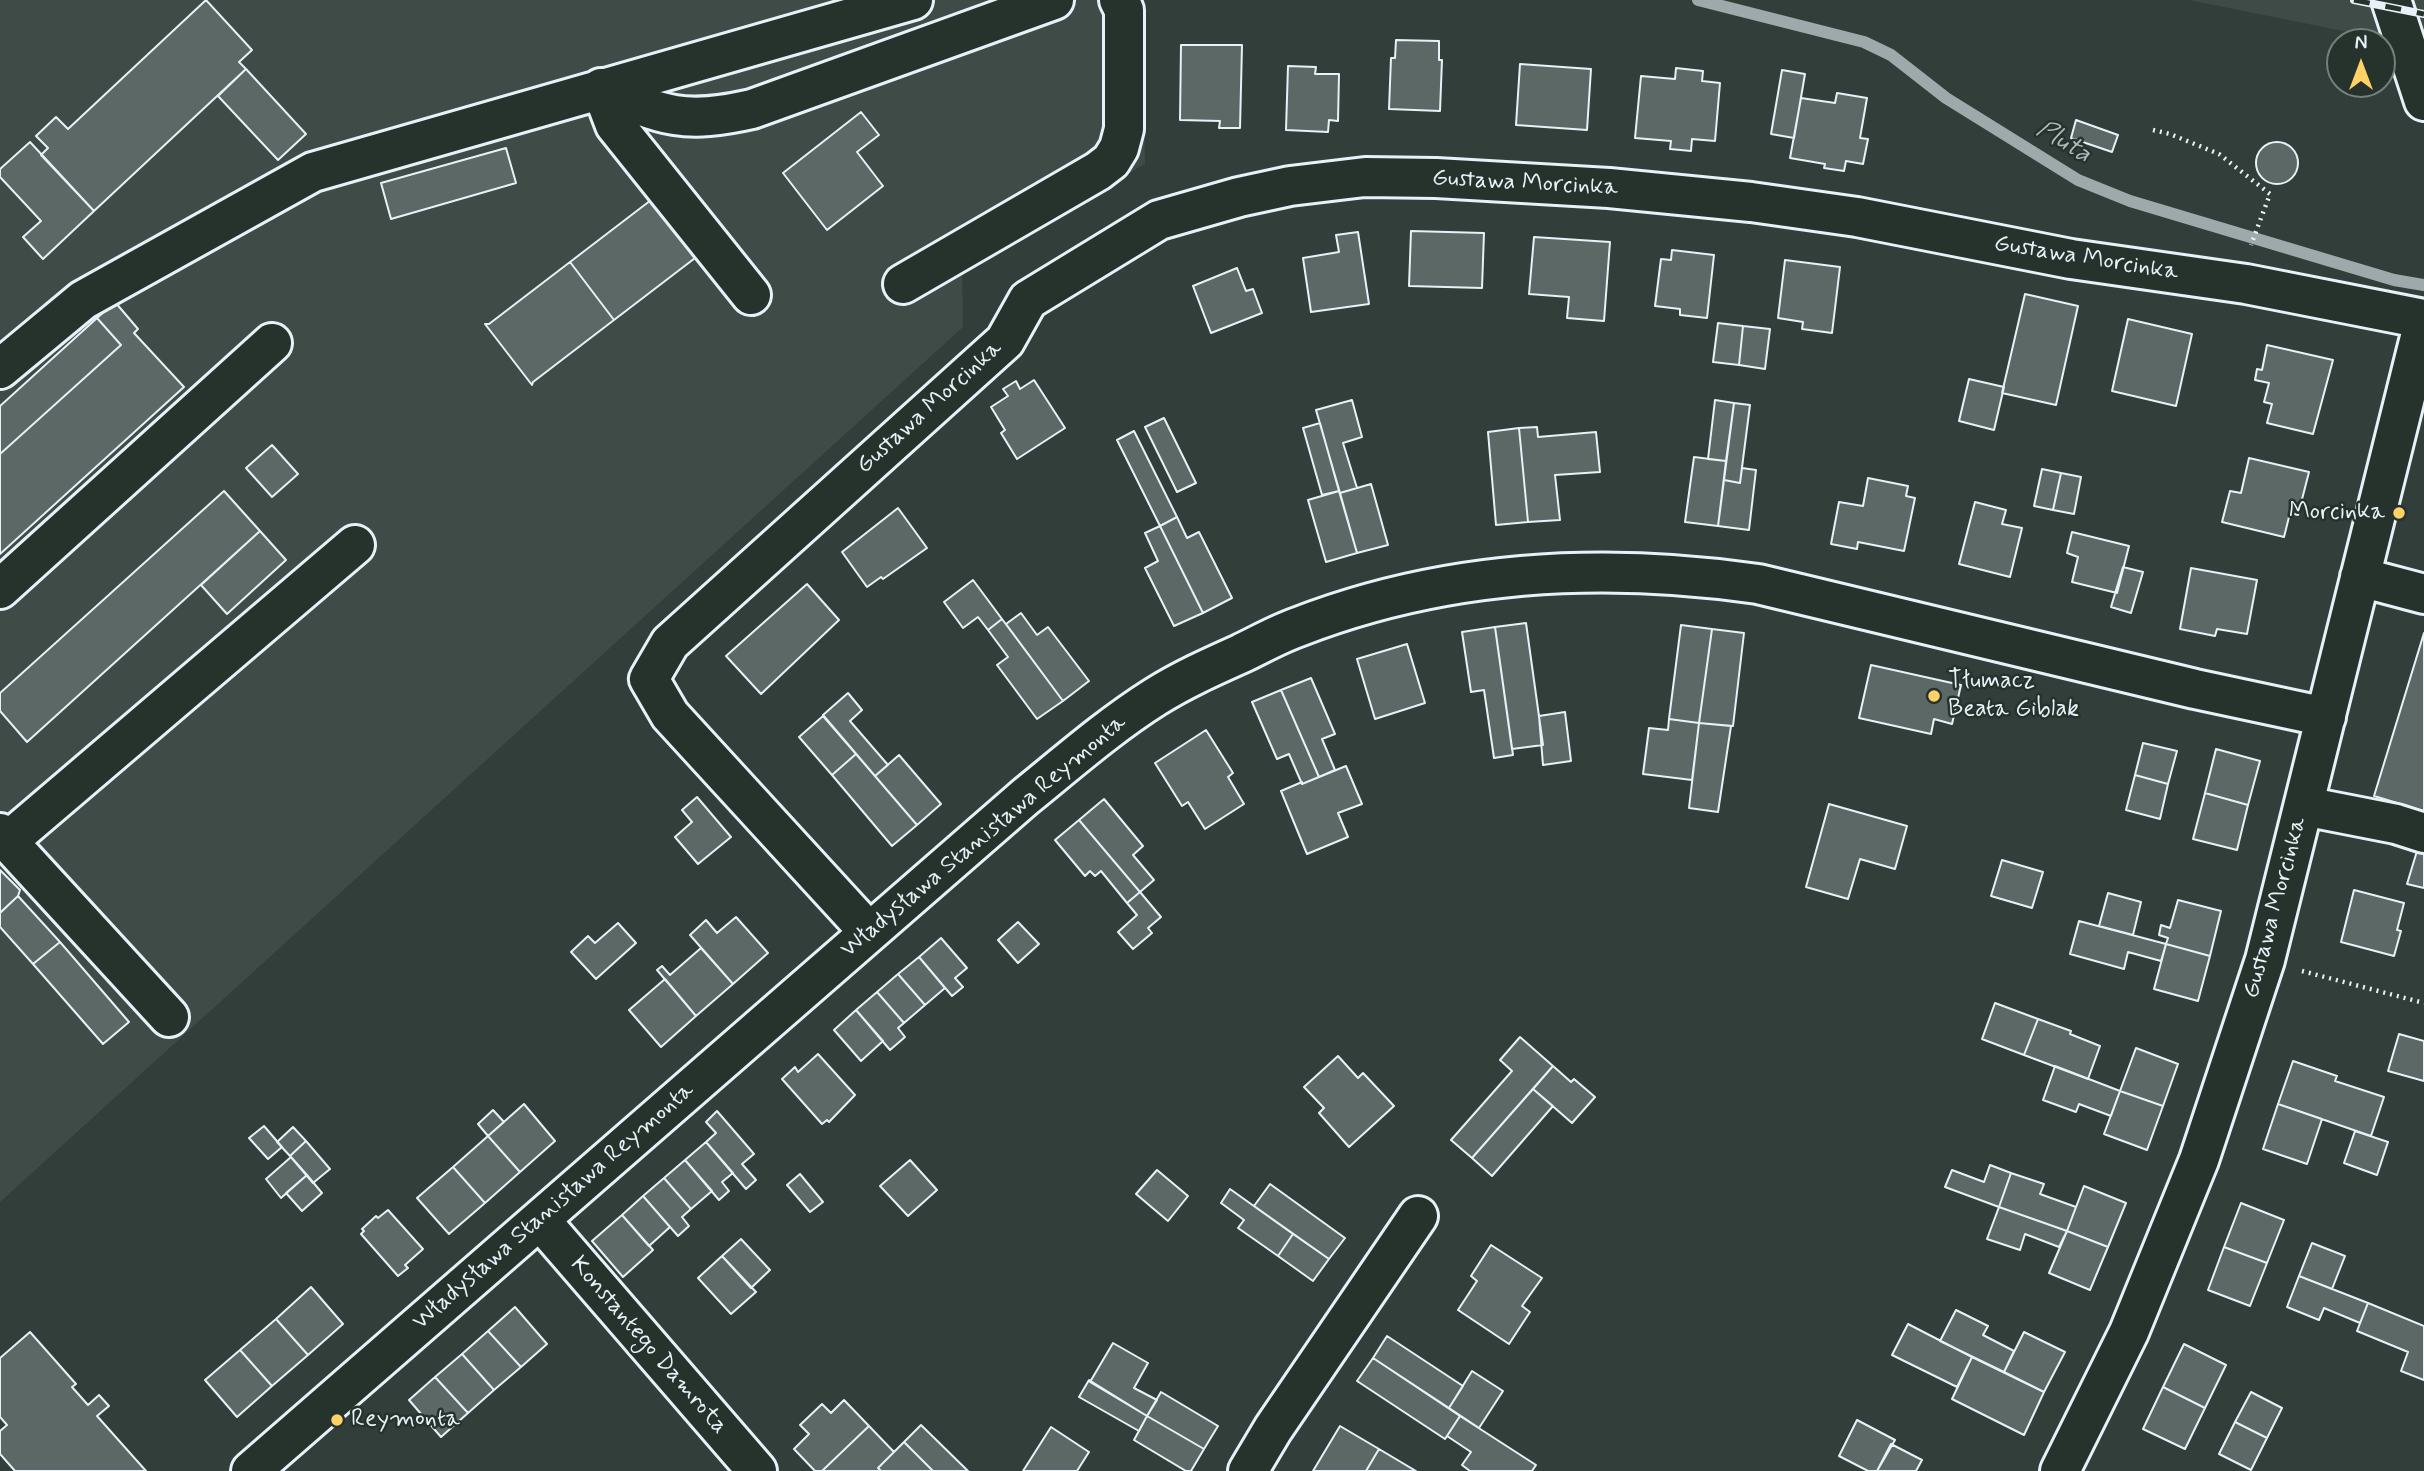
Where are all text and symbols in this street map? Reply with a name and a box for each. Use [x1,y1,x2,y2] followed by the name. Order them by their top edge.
[2326,28,2396,98] north arrow
[2355,31,2367,56] text: N
[2030,115,2096,171] water label: Pluta
[1431,165,1619,203] street label: Gustawa Morcinka
[1992,230,2180,288] street label: Gustawa Morcinka
[851,335,1009,481] street label: Gustawa Morcinka
[2289,499,2385,527] place label: Morcinka
[2391,505,2407,521] marker: Morcinka
[1948,668,2079,724] place label: Tłumacz Beata Giblak
[1926,688,1942,704] marker: Tłumacz Beata Giblak
[836,709,1132,965] street label: Władysława Stanisława Reymonta
[2238,814,2314,1002] street label: Gustawa Morcinka
[407,1077,701,1337] street label: Władysława Stanisława Reymonta
[563,1251,733,1441] street label: Konstantego Damrota
[351,1406,460,1434] place label: Reymonta
[329,1412,345,1428] marker: Reymonta

